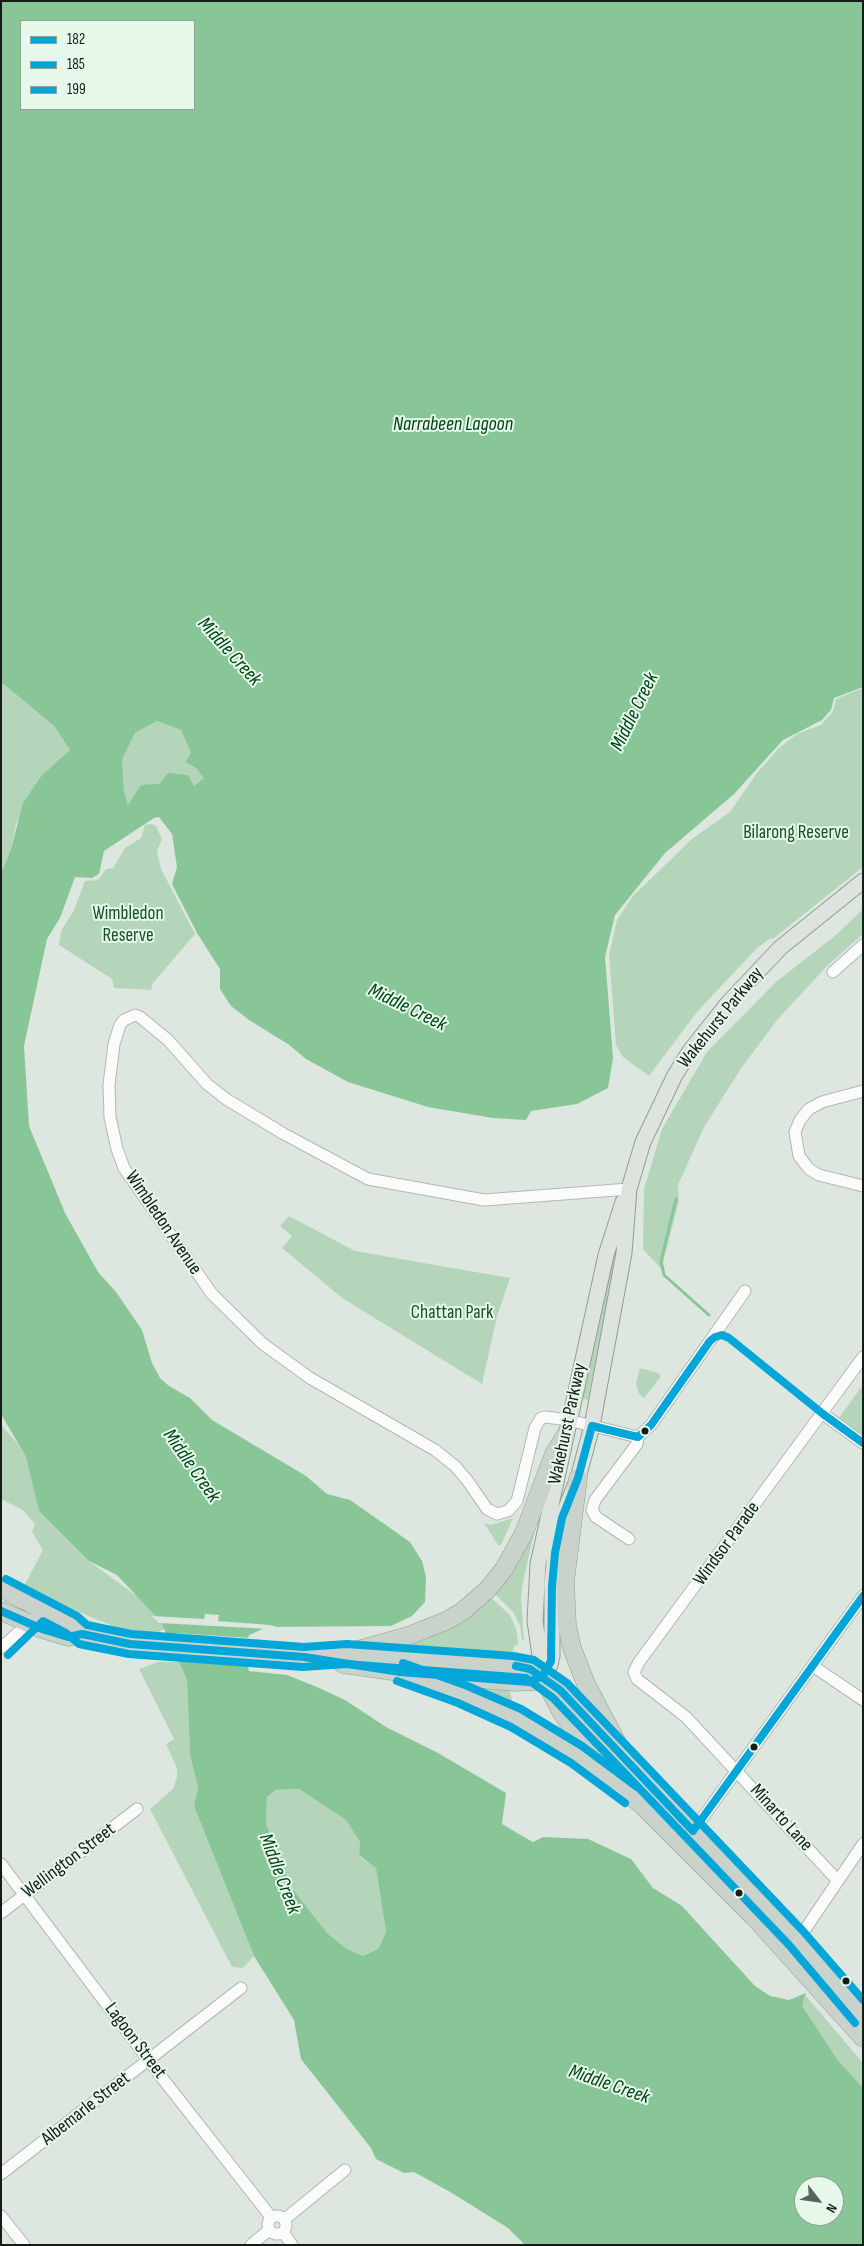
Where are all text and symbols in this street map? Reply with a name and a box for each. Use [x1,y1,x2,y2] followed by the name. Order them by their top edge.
[20,20,195,110] legend
[67,30,85,49] text: 182
[67,55,85,74] text: 185
[67,80,86,99] text: 199
[393,413,513,437] water label: Narrabeen Lagoon
[192,613,266,691] water label: Middle Creek
[606,669,664,755] water label: Middle Creek
[743,822,849,844] park label: Bilarong Reserve
[92,903,164,947] park label: Wimbledon Reserve
[673,963,769,1073] street label: Wakehurst Parkway
[364,979,450,1037] water label: Middle Creek
[120,1167,206,1279] street label: Wimbledon Avenue
[411,1302,493,1324] park label: Chattan Park
[544,1361,592,1487] street label: Wakehurst Parkway
[157,1425,225,1507] water label: Middle Creek
[640,1426,650,1436] unlabelled marker
[689,1498,765,1590] street label: Windsor Parade
[749,1742,759,1752] unlabelled marker
[745,1780,817,1856] street label: Minarto Lane
[18,1818,120,1904] street label: Wellington Street
[253,1830,305,1918] water label: Middle Creek
[734,1888,744,1898] unlabelled marker
[841,1976,851,1986] unlabelled marker
[99,1999,171,2083] street label: Lagoon Street
[565,2060,653,2110] water label: Middle Creek
[37,2067,135,2151] street label: Albemarle Street
[794,2176,844,2226] north arrow
[822,2201,841,2216] text: N

